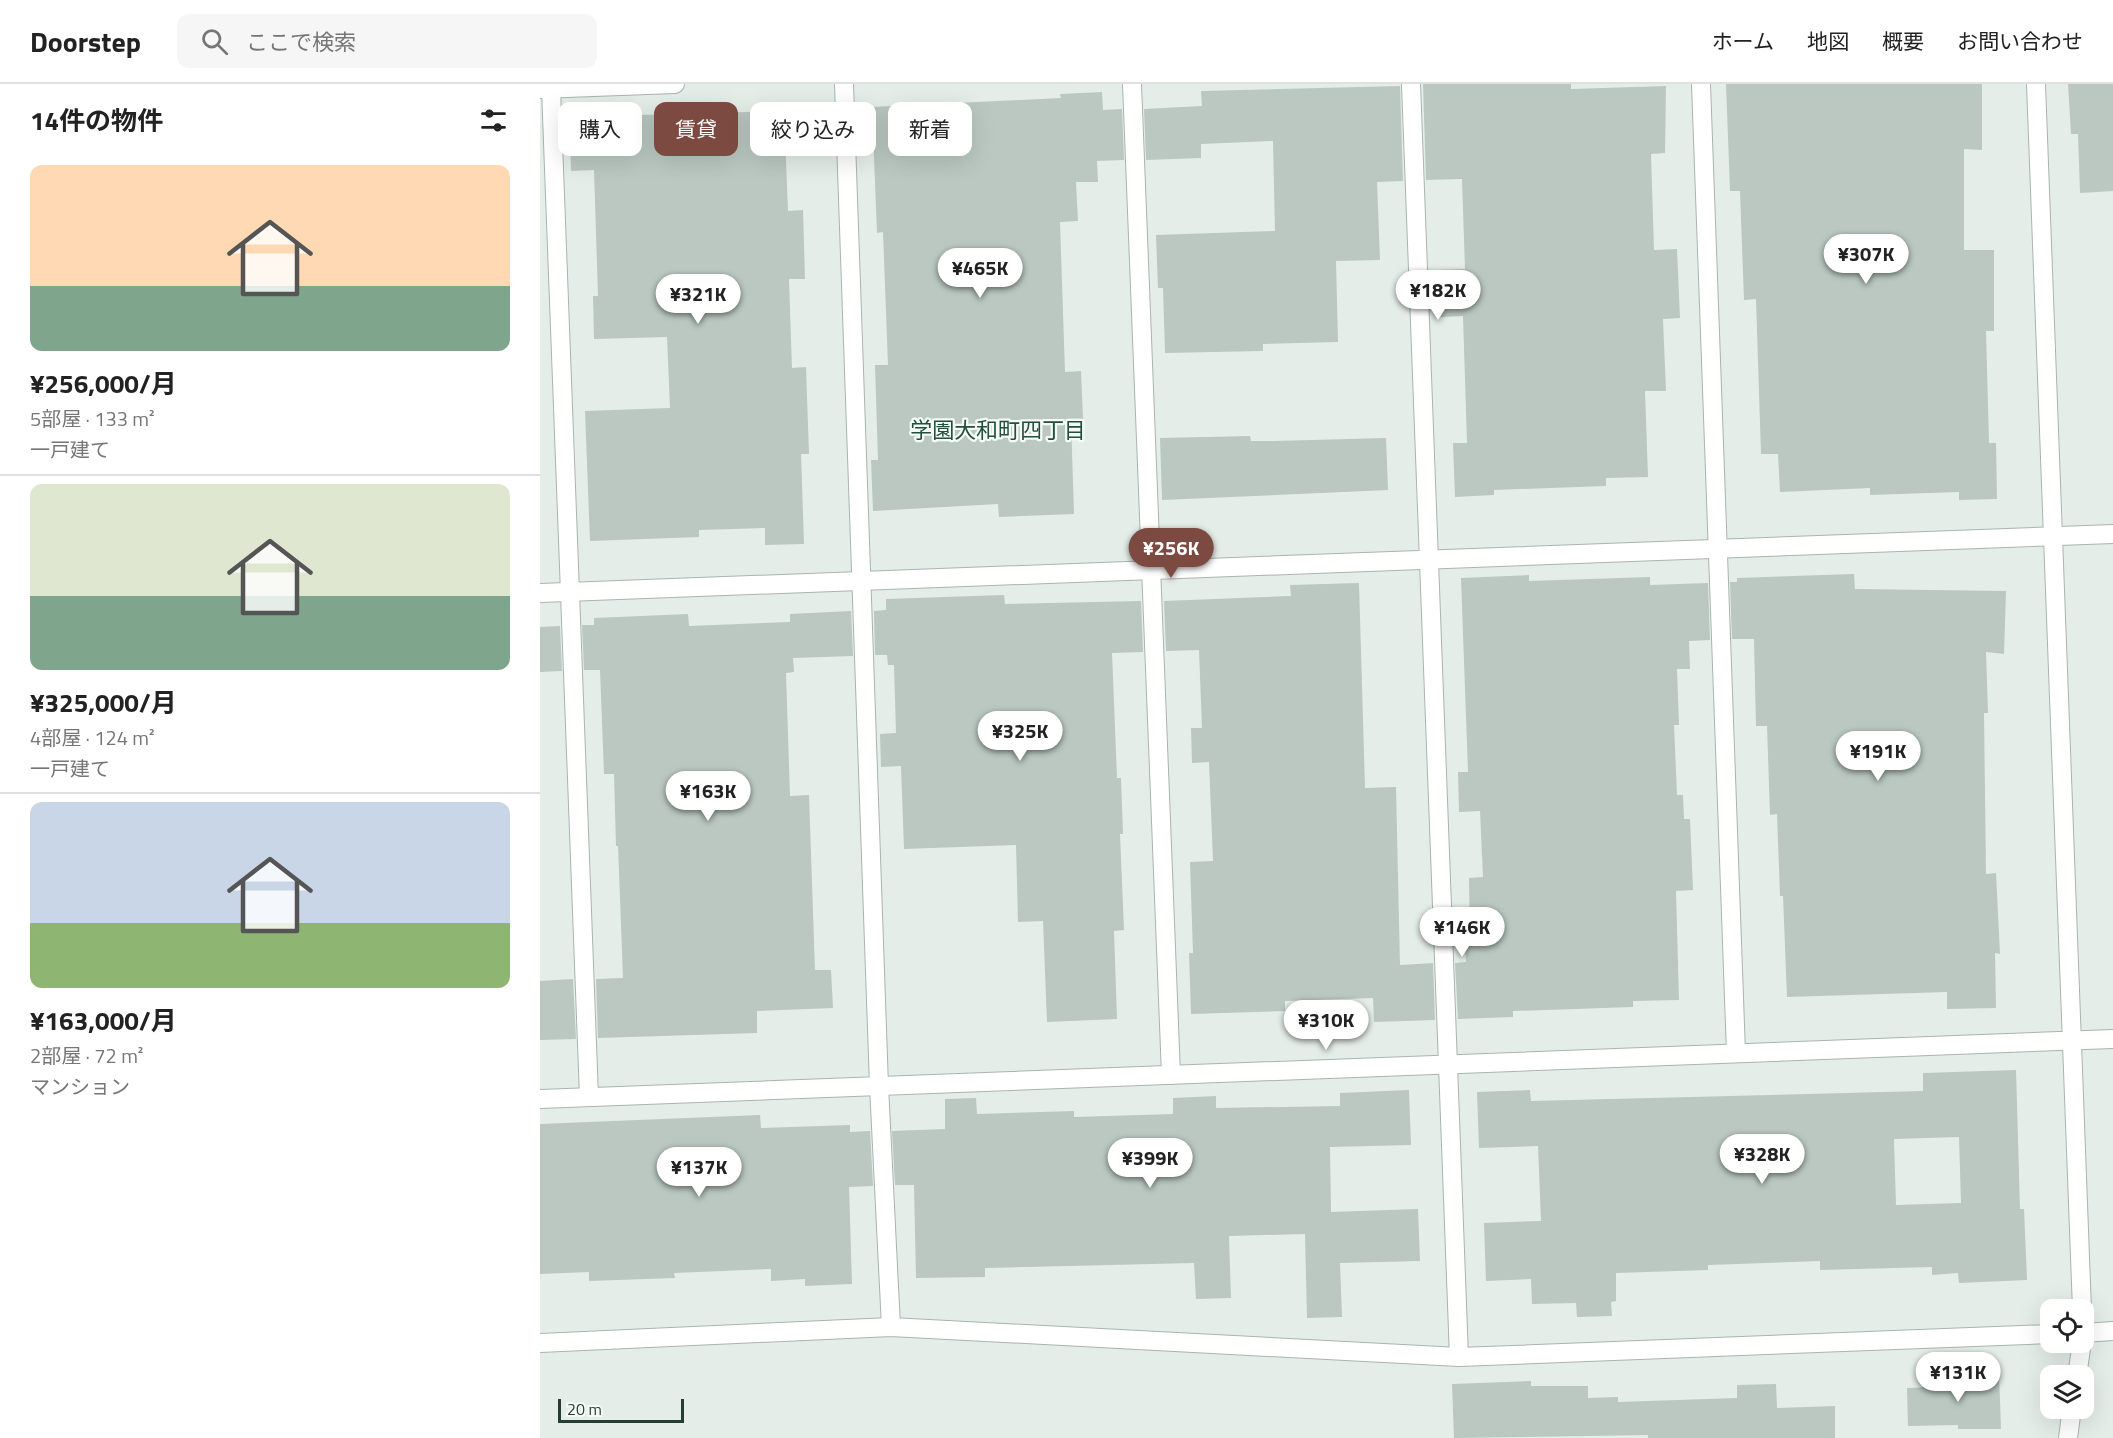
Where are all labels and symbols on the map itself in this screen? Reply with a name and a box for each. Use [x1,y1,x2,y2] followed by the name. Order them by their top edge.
[1824,234,1908,285] pin: ¥307K
[938,248,1022,299] pin: ¥465K
[1396,270,1480,321] pin: ¥182K
[656,274,740,325] pin: ¥321K
[910,413,1086,447] district label: 学園大和町四丁目
[1129,528,1213,579] pin: ¥256K
[978,711,1062,762] pin: ¥325K
[1836,731,1920,782] pin: ¥191K
[666,771,750,822] pin: ¥163K
[1420,907,1504,958] pin: ¥146K
[1284,1000,1368,1051] pin: ¥310K
[1720,1134,1804,1185] pin: ¥328K
[1108,1138,1192,1189] pin: ¥399K
[657,1147,741,1198] pin: ¥137K
[1916,1352,2000,1403] pin: ¥131K
[558,1396,684,1424] scale bar

